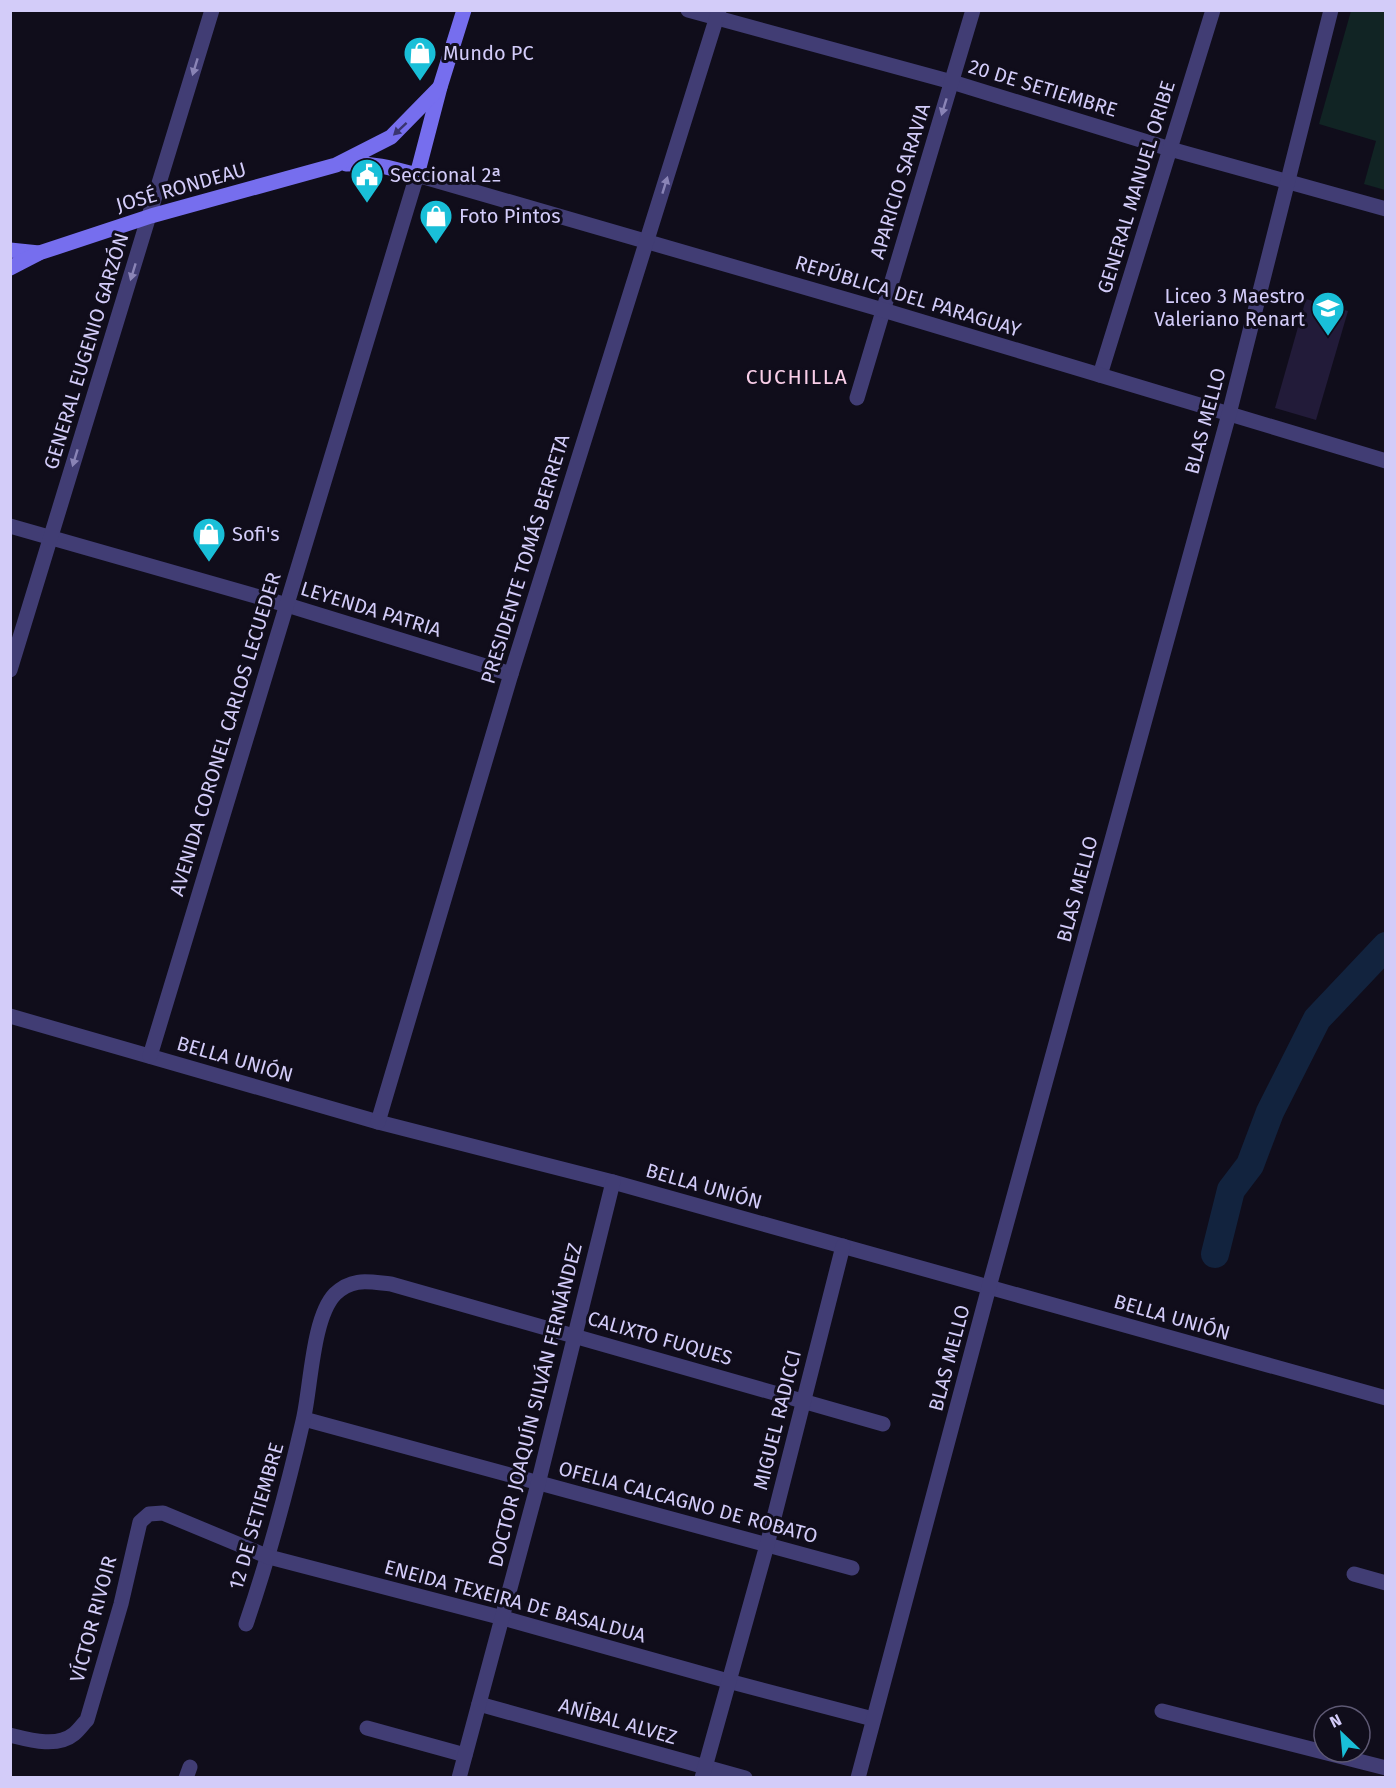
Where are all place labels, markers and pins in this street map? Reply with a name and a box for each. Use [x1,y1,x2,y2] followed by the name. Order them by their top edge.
[402,35,438,82] shop icon: Mundo PC
[443,41,534,65] place label: Mundo PC
[349,157,385,204] public building icon: Seccional 2ª
[390,163,501,187] place label: Seccional 2ª
[418,198,454,245] shop icon: Foto Pintos
[459,204,561,228] place label: Foto Pintos
[1154,284,1306,331] place label: Liceo 3 Maestro Valeriano Renart
[1310,290,1346,337] school or university icon: Liceo 3 Maestro Valeriano Renart
[191,516,227,563] shop icon: Sofi's
[232,522,280,546] place label: Sofi's

